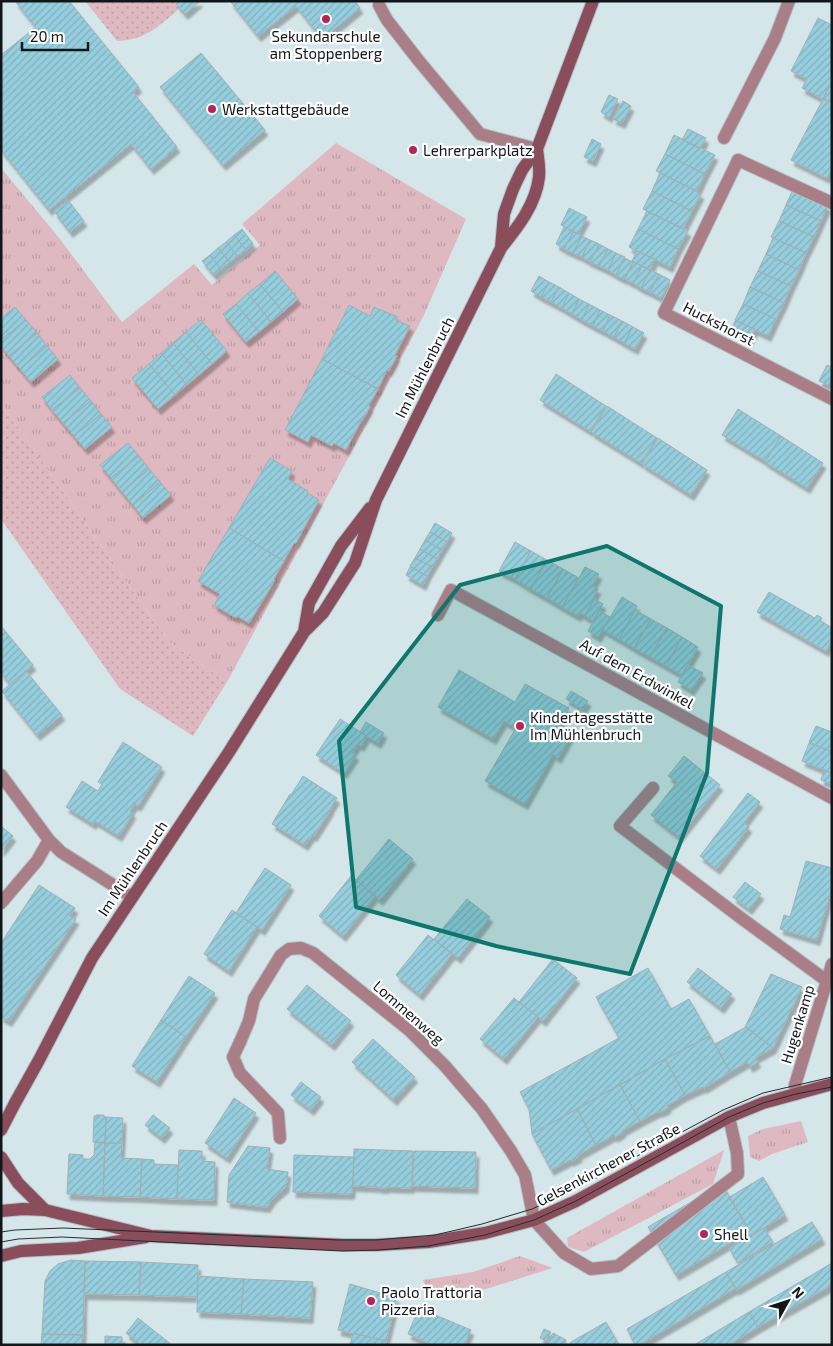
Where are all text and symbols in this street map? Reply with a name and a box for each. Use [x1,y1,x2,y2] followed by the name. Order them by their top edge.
[320,13,332,25] marker: Sekundarschule am Stoppenberg
[22,20,89,52] scale bar
[30,27,64,45] text: 20 m
[270,27,383,62] place label: Sekundarschule am Stoppenberg
[222,100,349,118] place label: Werkstattgebäude
[206,103,218,115] marker: Werkstattgebäude
[423,141,533,159] place label: Lehrerparkplatz
[407,144,419,156] marker: Lehrerparkplatz
[680,297,758,349] street label: Huckshorst
[391,313,457,421] street label: Im Mühlenbruch
[577,634,698,712] street label: Auf dem Erdwinkel
[530,708,653,743] place label: Kindertagesstätte Im Mühlenbruch
[514,720,526,732] marker: Kindertagesstätte Im Mühlenbruch
[93,817,171,919] street label: Im Mühlenbruch
[370,976,449,1048] street label: Lommenweg
[776,982,818,1066] street label: Hugenkamp
[533,1119,683,1209] street label: Gelsenkirchener Straße
[714,1225,749,1243] place label: Shell
[698,1228,710,1240] marker: Shell
[763,1276,813,1326] north arrow
[381,1283,482,1318] place label: Paolo Trattoria Pizzeria
[789,1283,808,1302] text: N
[365,1295,377,1307] marker: Paolo Trattoria Pizzeria

